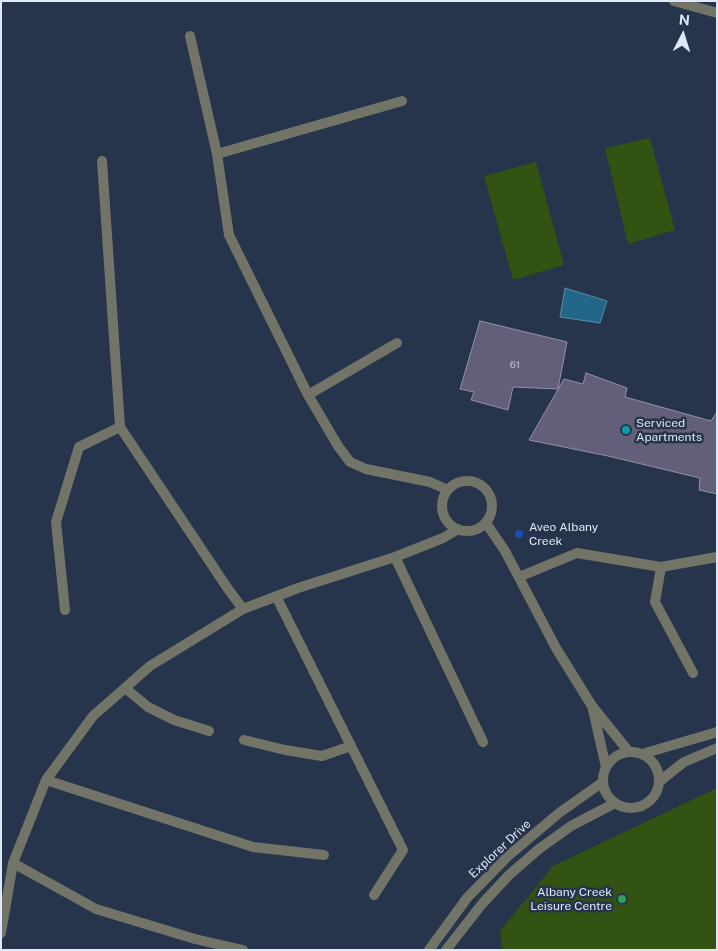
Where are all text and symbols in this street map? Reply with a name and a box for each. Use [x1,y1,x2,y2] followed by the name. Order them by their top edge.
[658,10,708,60] north arrow
[678,12,690,29] text: N
[510,359,520,371] house number: 61
[636,416,702,444] place label: Serviced Apartments
[620,424,632,436] marker: Serviced Apartments
[529,520,598,548] place label: Aveo Albany Creek
[513,528,525,540] marker: Aveo Albany Creek
[466,817,534,881] street label: Explorer Drive
[530,885,612,913] place label: Albany Creek Leisure Centre
[616,893,628,905] marker: Albany Creek Leisure Centre

